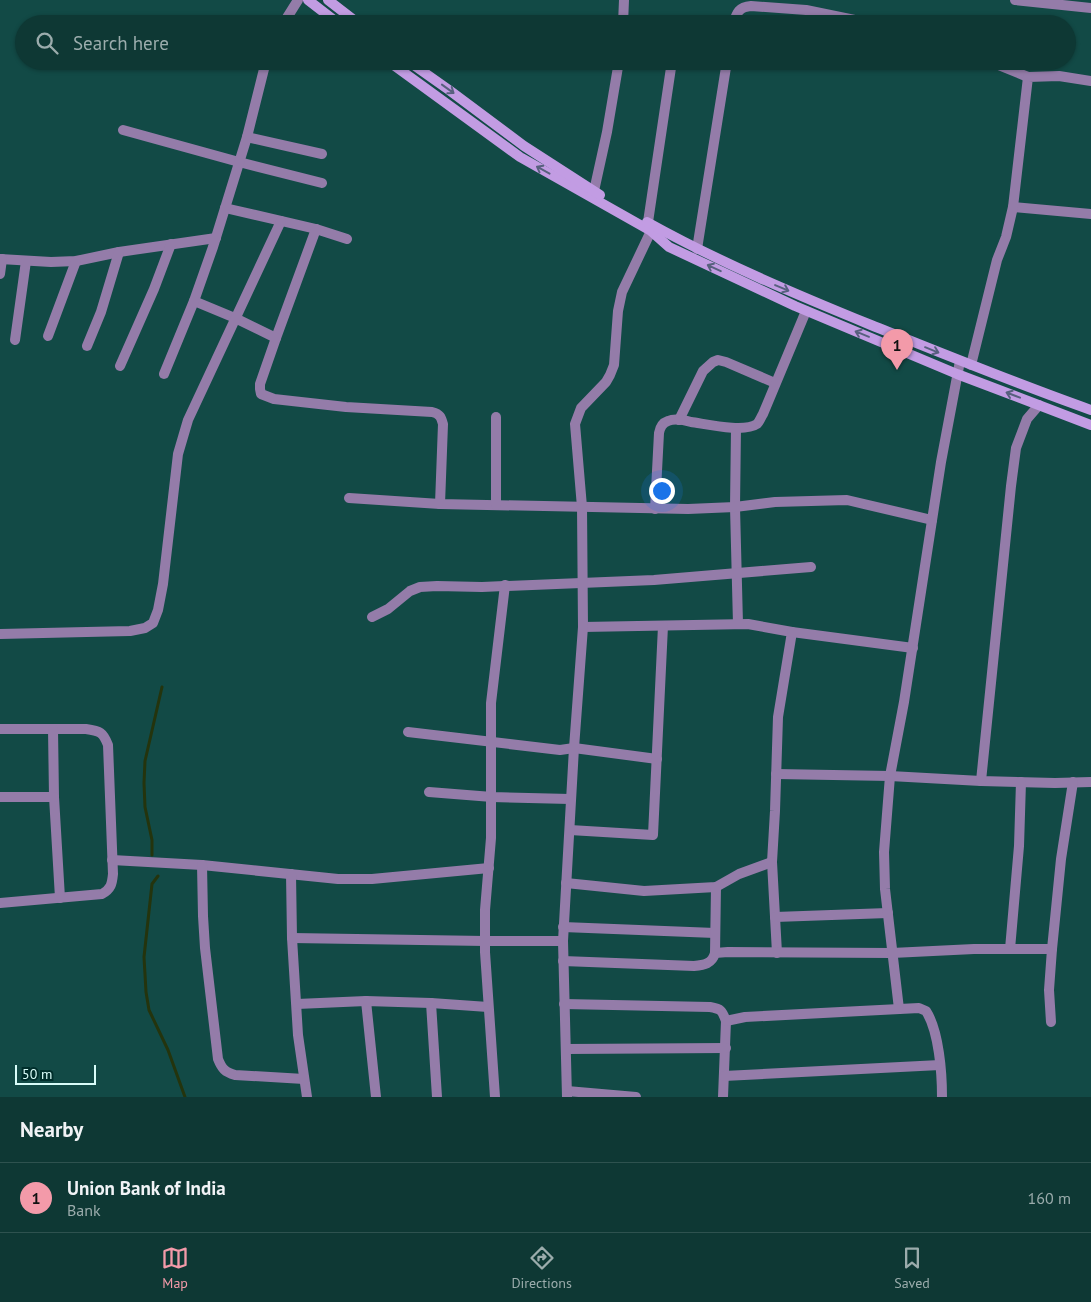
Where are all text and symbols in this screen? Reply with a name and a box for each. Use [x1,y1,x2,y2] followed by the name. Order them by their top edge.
[15,15,1076,70] search box
[33,29,61,57] icon: search
[73,31,169,55] text: Search here
[441,84,455,94] one-way arrow
[536,165,551,175] one-way arrow
[707,263,722,272] one-way arrow
[774,283,789,293] one-way arrow
[855,329,870,338] one-way arrow
[881,329,913,370] pin: 1
[924,346,939,355] one-way arrow
[1006,390,1021,399] one-way arrow
[649,478,675,504] your location
[15,1062,96,1085] scale bar
[22,1065,52,1083] text: 50 m
[20,1116,83,1143] text: Nearby
[67,1176,226,1200] text: Union Bank of India
[31,1188,41,1208] text: 1
[1028,1188,1071,1208] text: 160 m
[67,1200,101,1220] text: Bank
[161,1244,189,1292] tab: Map
[511,1244,572,1292] tab: Directions
[894,1244,930,1292] tab: Saved

